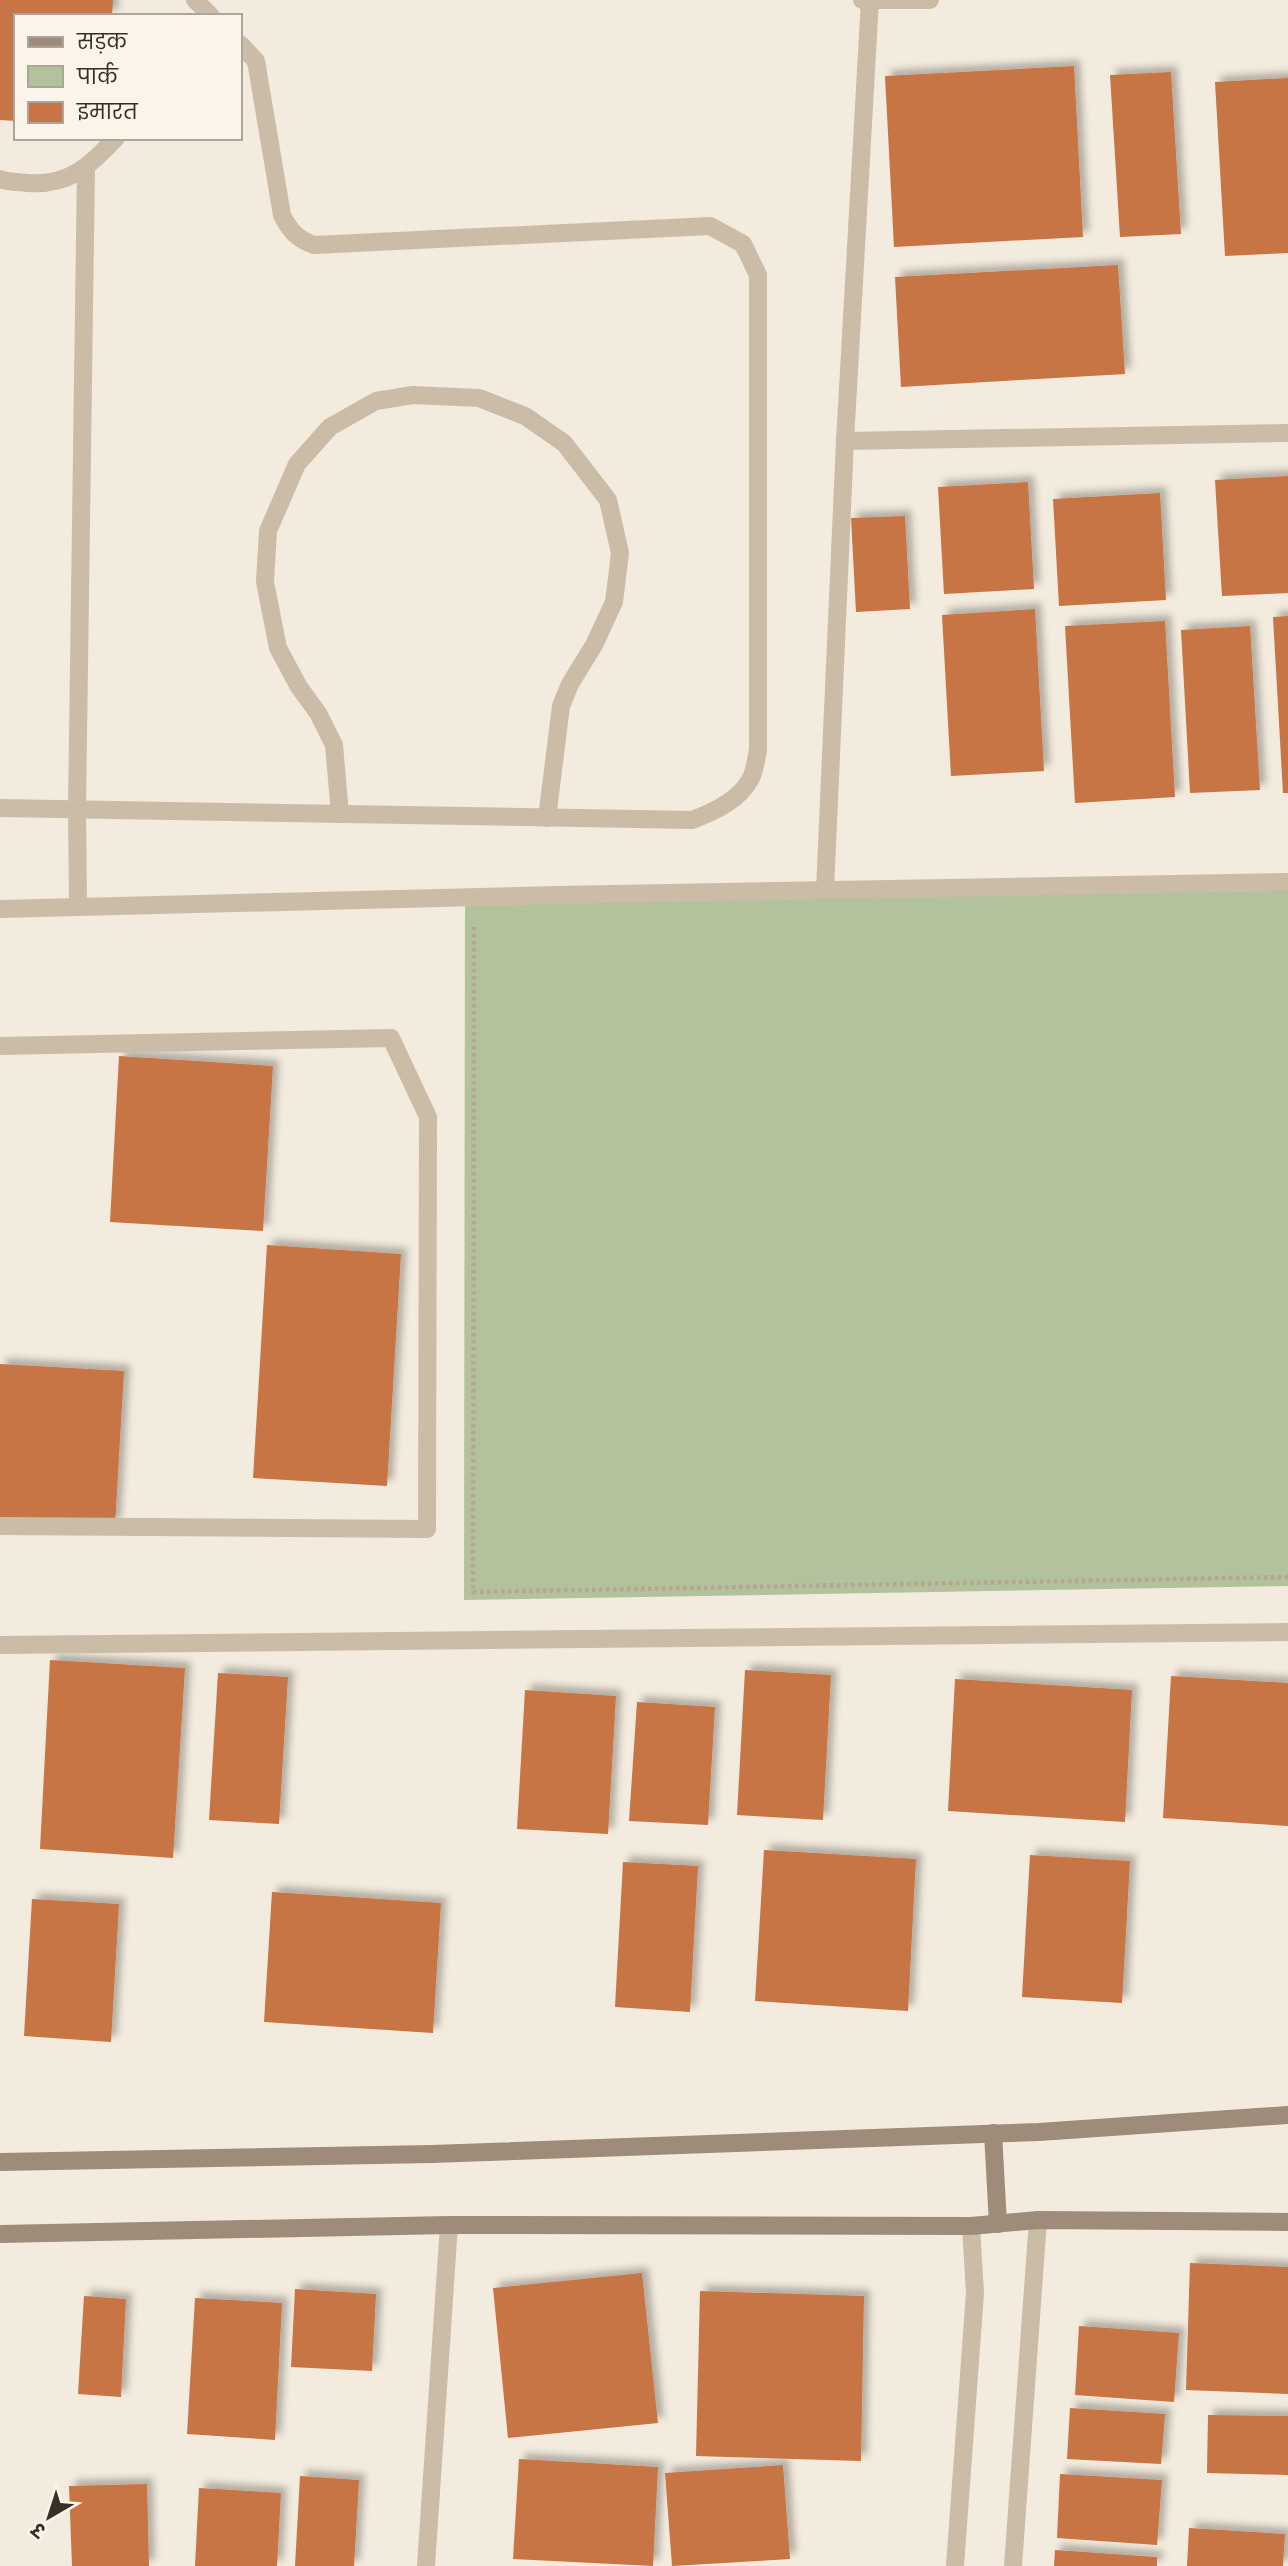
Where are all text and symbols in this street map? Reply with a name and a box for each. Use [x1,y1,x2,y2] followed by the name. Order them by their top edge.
[14,14,242,140] legend
[76,27,128,56] text: सड़क
[76,62,119,91] text: पार्क
[76,97,139,126] text: इमारत
[14,2482,84,2552] north arrow
[25,2515,52,2544] text: उ

